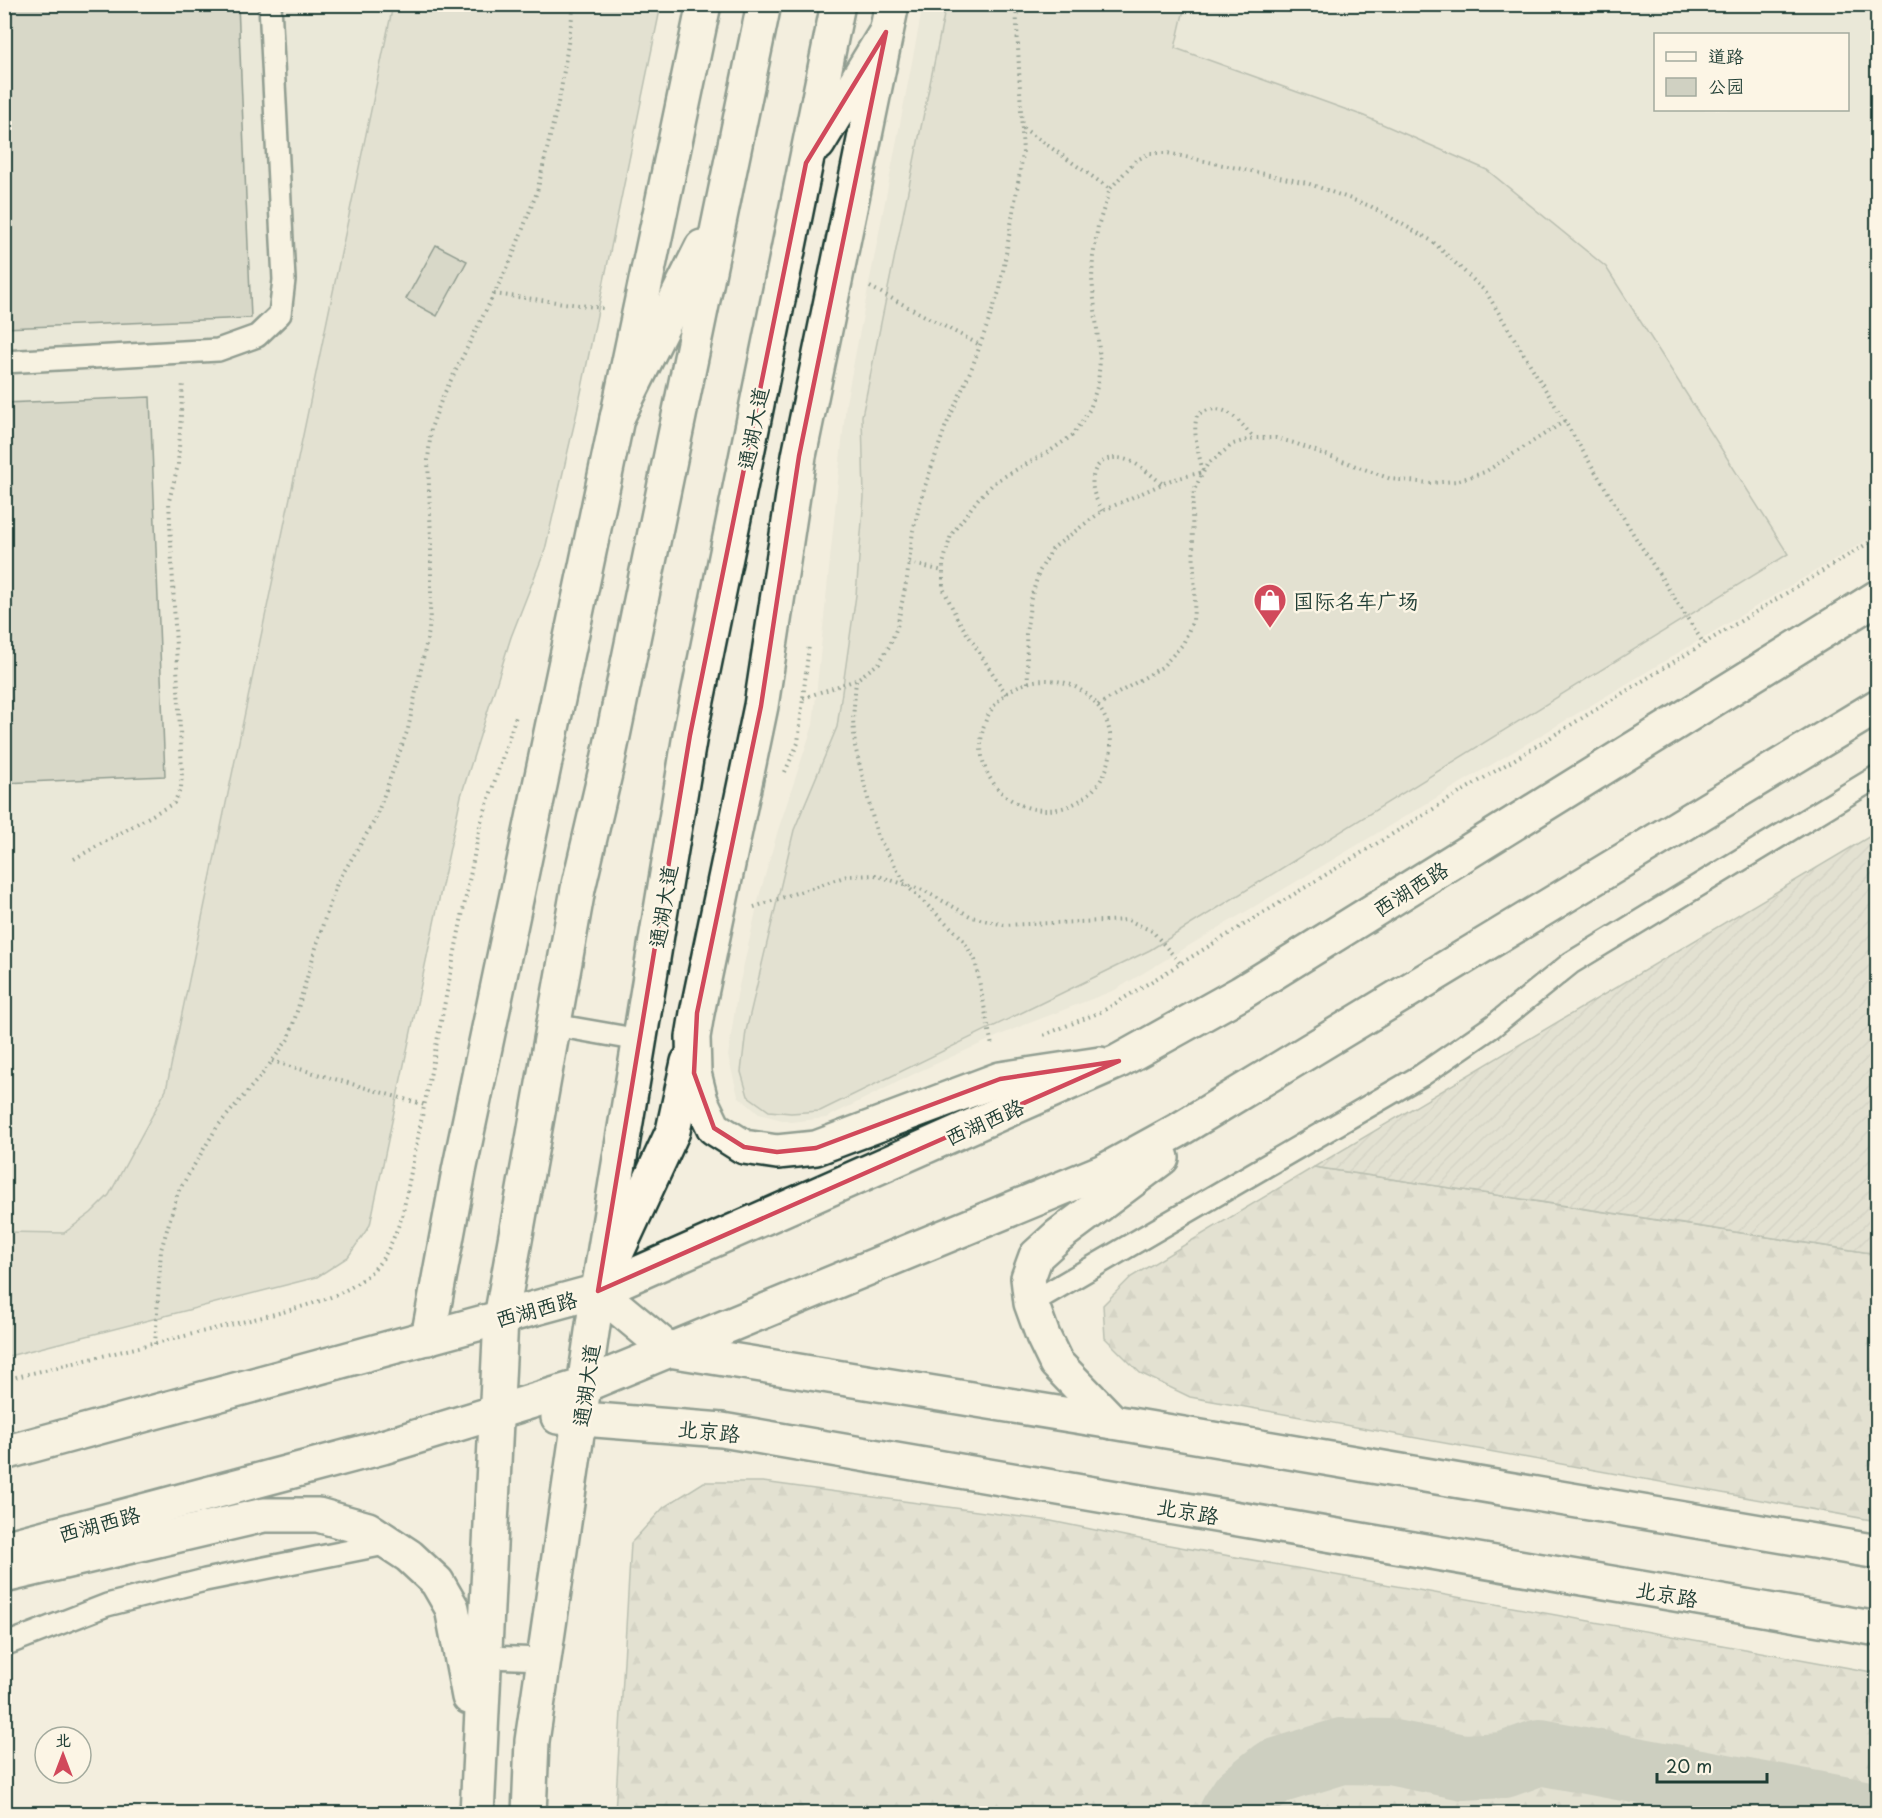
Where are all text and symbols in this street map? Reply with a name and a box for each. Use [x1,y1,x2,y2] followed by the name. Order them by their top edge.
[1654,33,1849,111] legend
[1708,42,1744,69] text: 道路
[1708,72,1744,99] text: 公园
[728,384,776,472] street label: 通湖大道
[1252,582,1288,629] shop icon: 国际名车广场
[1293,584,1419,616] place label: 国际名车广场
[1366,852,1454,924] street label: 西湖西路
[640,862,684,950] street label: 通湖大道
[939,1089,1029,1153] street label: 西湖西路
[491,1282,581,1334] street label: 西湖西路
[563,1341,607,1429] street label: 通湖大道
[676,1411,742,1449] street label: 北京路
[1154,1489,1222,1531] street label: 北京路
[54,1497,144,1549] street label: 西湖西路
[1633,1572,1701,1614] street label: 北京路
[33,1725,93,1785] north arrow
[55,1727,71,1751] text: 北
[1657,1746,1766,1784] scale bar
[1666,1752,1712,1779] text: 20 m

